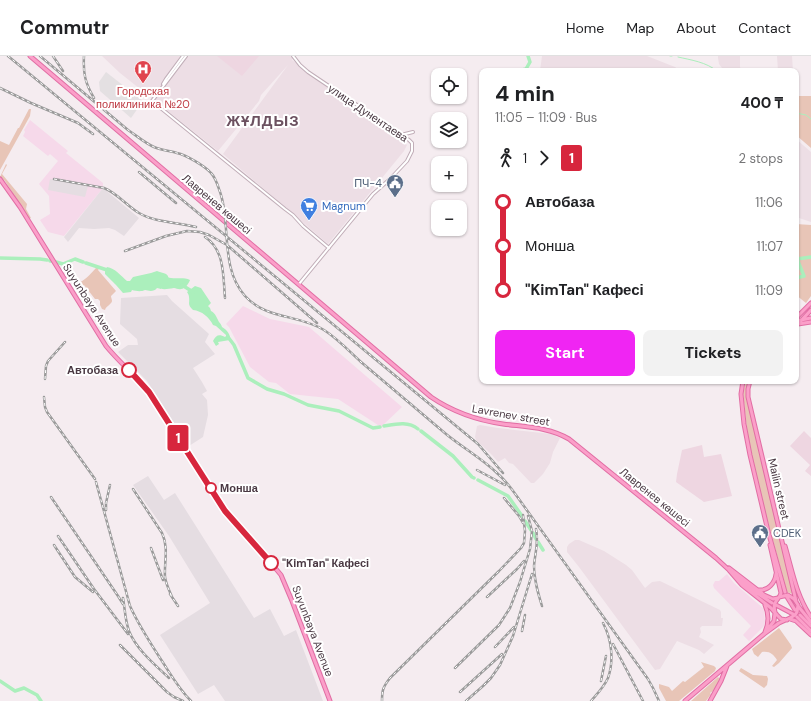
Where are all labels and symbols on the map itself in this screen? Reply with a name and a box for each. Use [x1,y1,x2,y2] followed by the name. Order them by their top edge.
[133,59,153,84] hospital icon: Городская поликлиника №20
[325,81,411,145] street label: улица Дунентаева
[96,84,190,111] place label: Городская поликлиника №20
[225,111,300,131] district label: ЖҰЛДЫЗ
[179,171,255,237] street label: Лавренев көшесі
[385,173,405,198] public building icon: ПЧ-4
[354,176,382,190] place label: ПЧ-4
[299,196,319,221] supermarket icon: Magnum
[322,199,366,213] place label: Magnum
[60,261,124,349] street label: Suyunbaya Avenue
[121,362,137,378] marker: Автобаза
[67,363,119,377] place label: Автобаза
[471,401,551,429] street label: Lavrenev street
[165,425,191,451] line badge: 1
[765,457,793,521] street label: Mailin street
[617,464,693,530] street label: Лавренев көшесі
[220,481,259,495] place label: Монша
[205,482,217,494] marker: Монша
[750,523,770,548] public building icon: CDEK
[773,526,802,540] place label: CDEK
[263,555,279,571] marker: "KimTan" Кафесі
[282,556,369,570] place label: "KimTan" Кафесі
[289,584,337,678] street label: Suyunbaya Avenue

